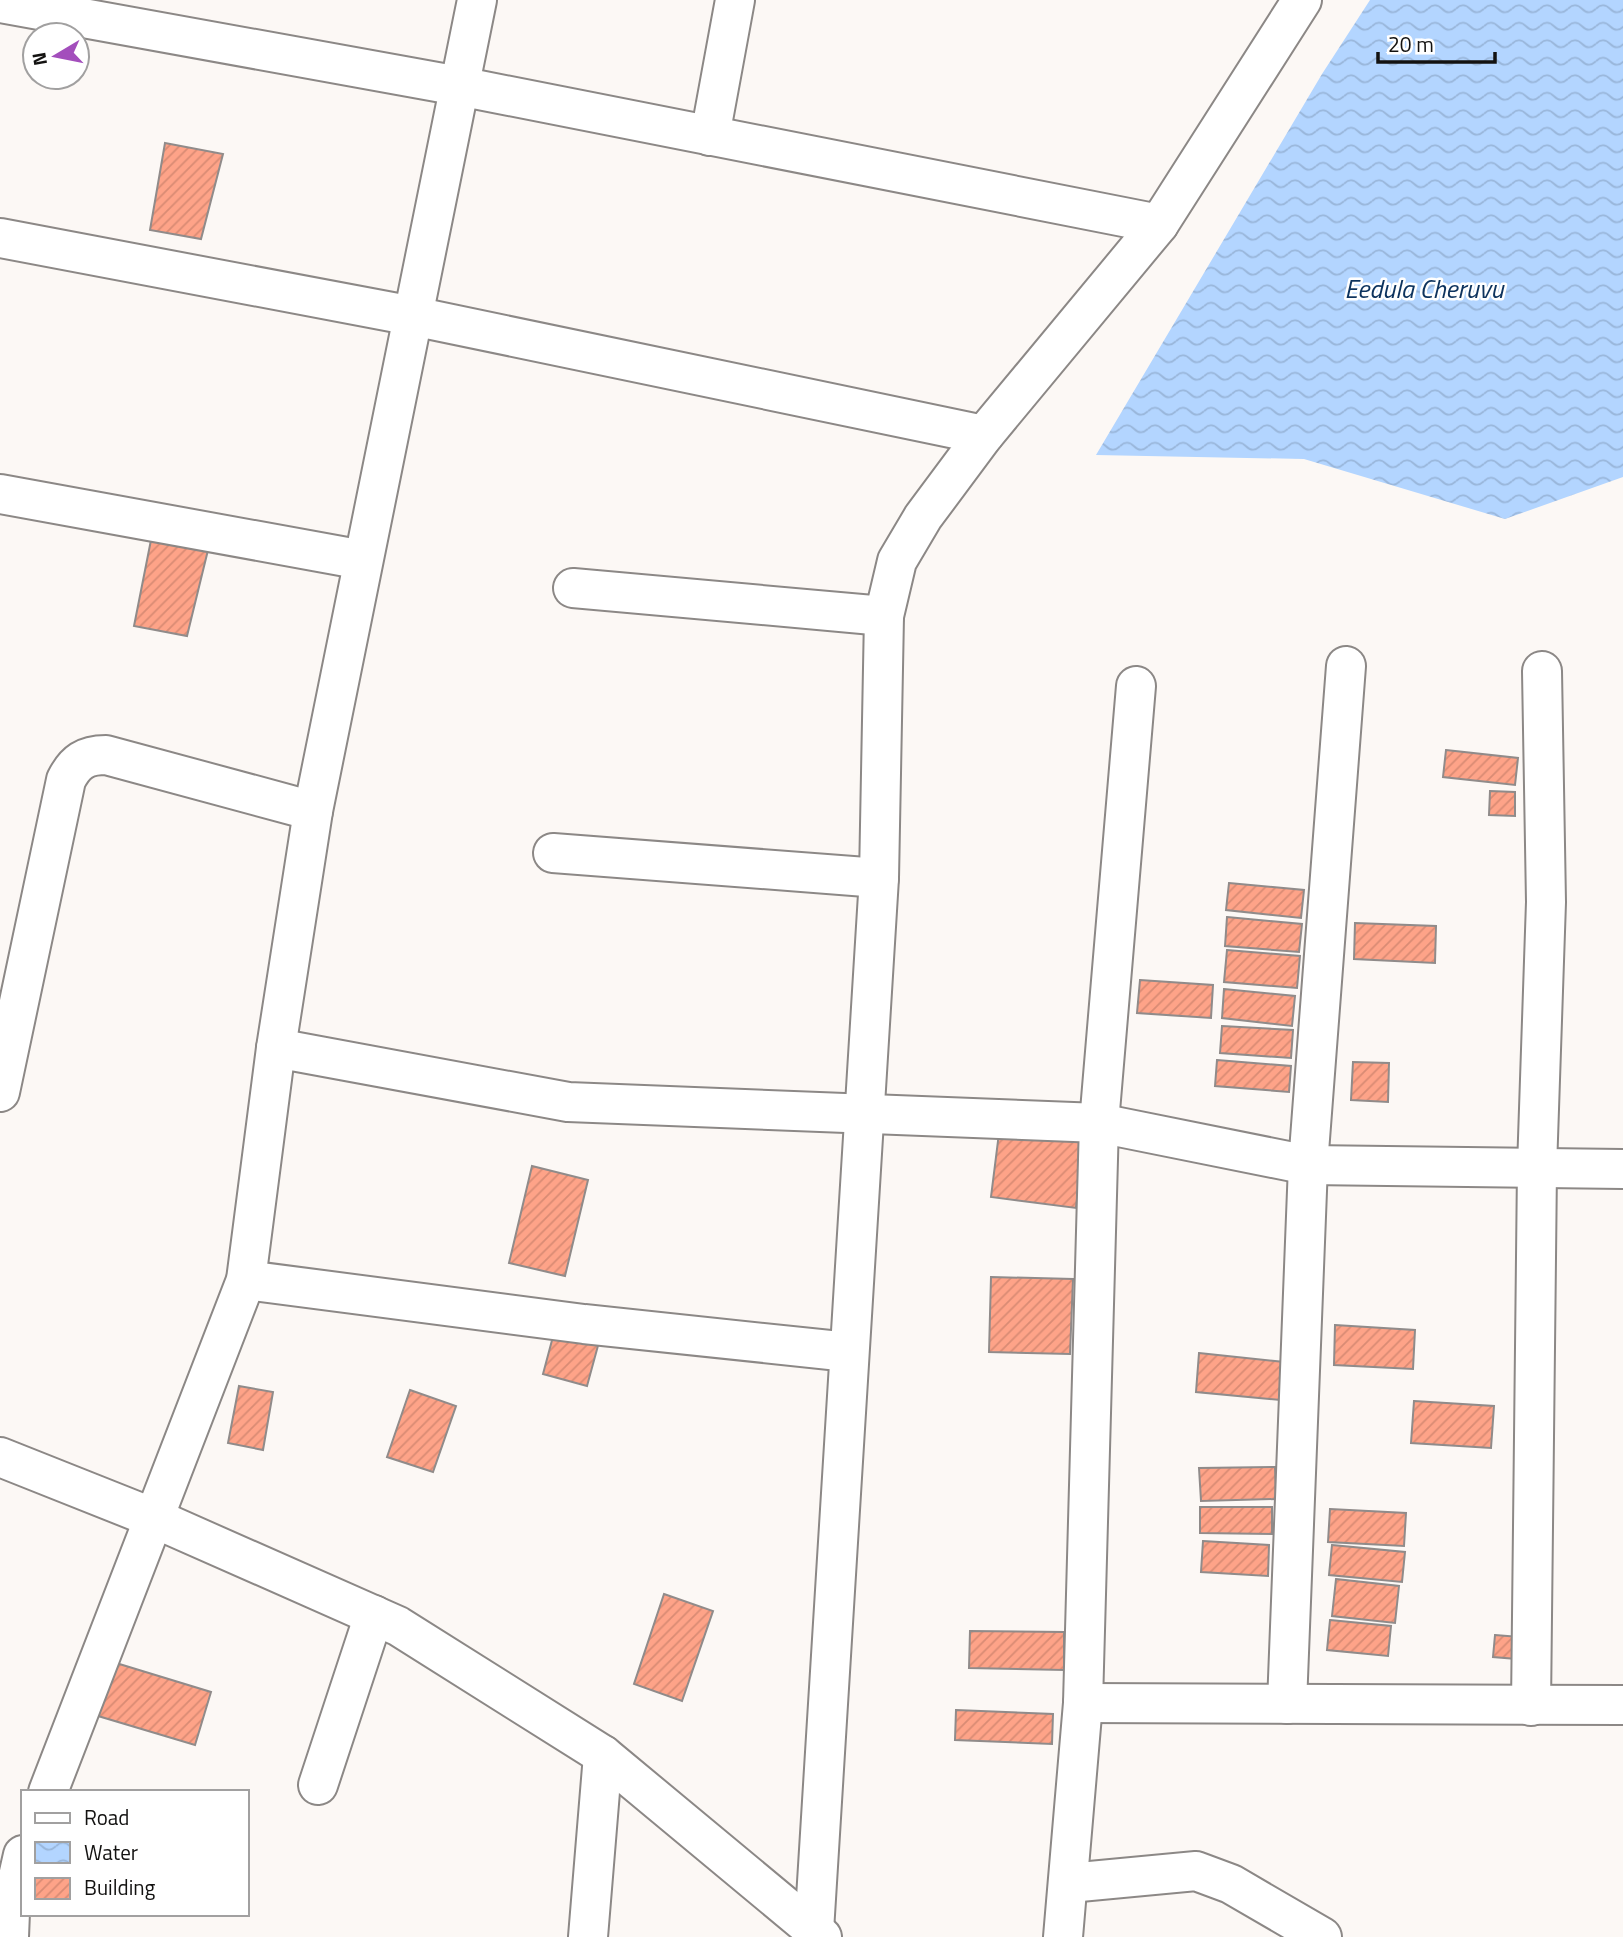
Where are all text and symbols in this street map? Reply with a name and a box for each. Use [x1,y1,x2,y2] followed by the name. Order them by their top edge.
[21,21,91,91] north arrow
[1378,21,1495,65] scale bar
[1388,28,1434,60] text: 20 m
[23,50,54,68] text: N
[1344,269,1506,308] water label: Eedula Cheruvu
[21,1790,248,1916] legend
[84,1801,129,1833] text: Road
[84,1836,138,1868] text: Water
[84,1871,156,1903] text: Building

